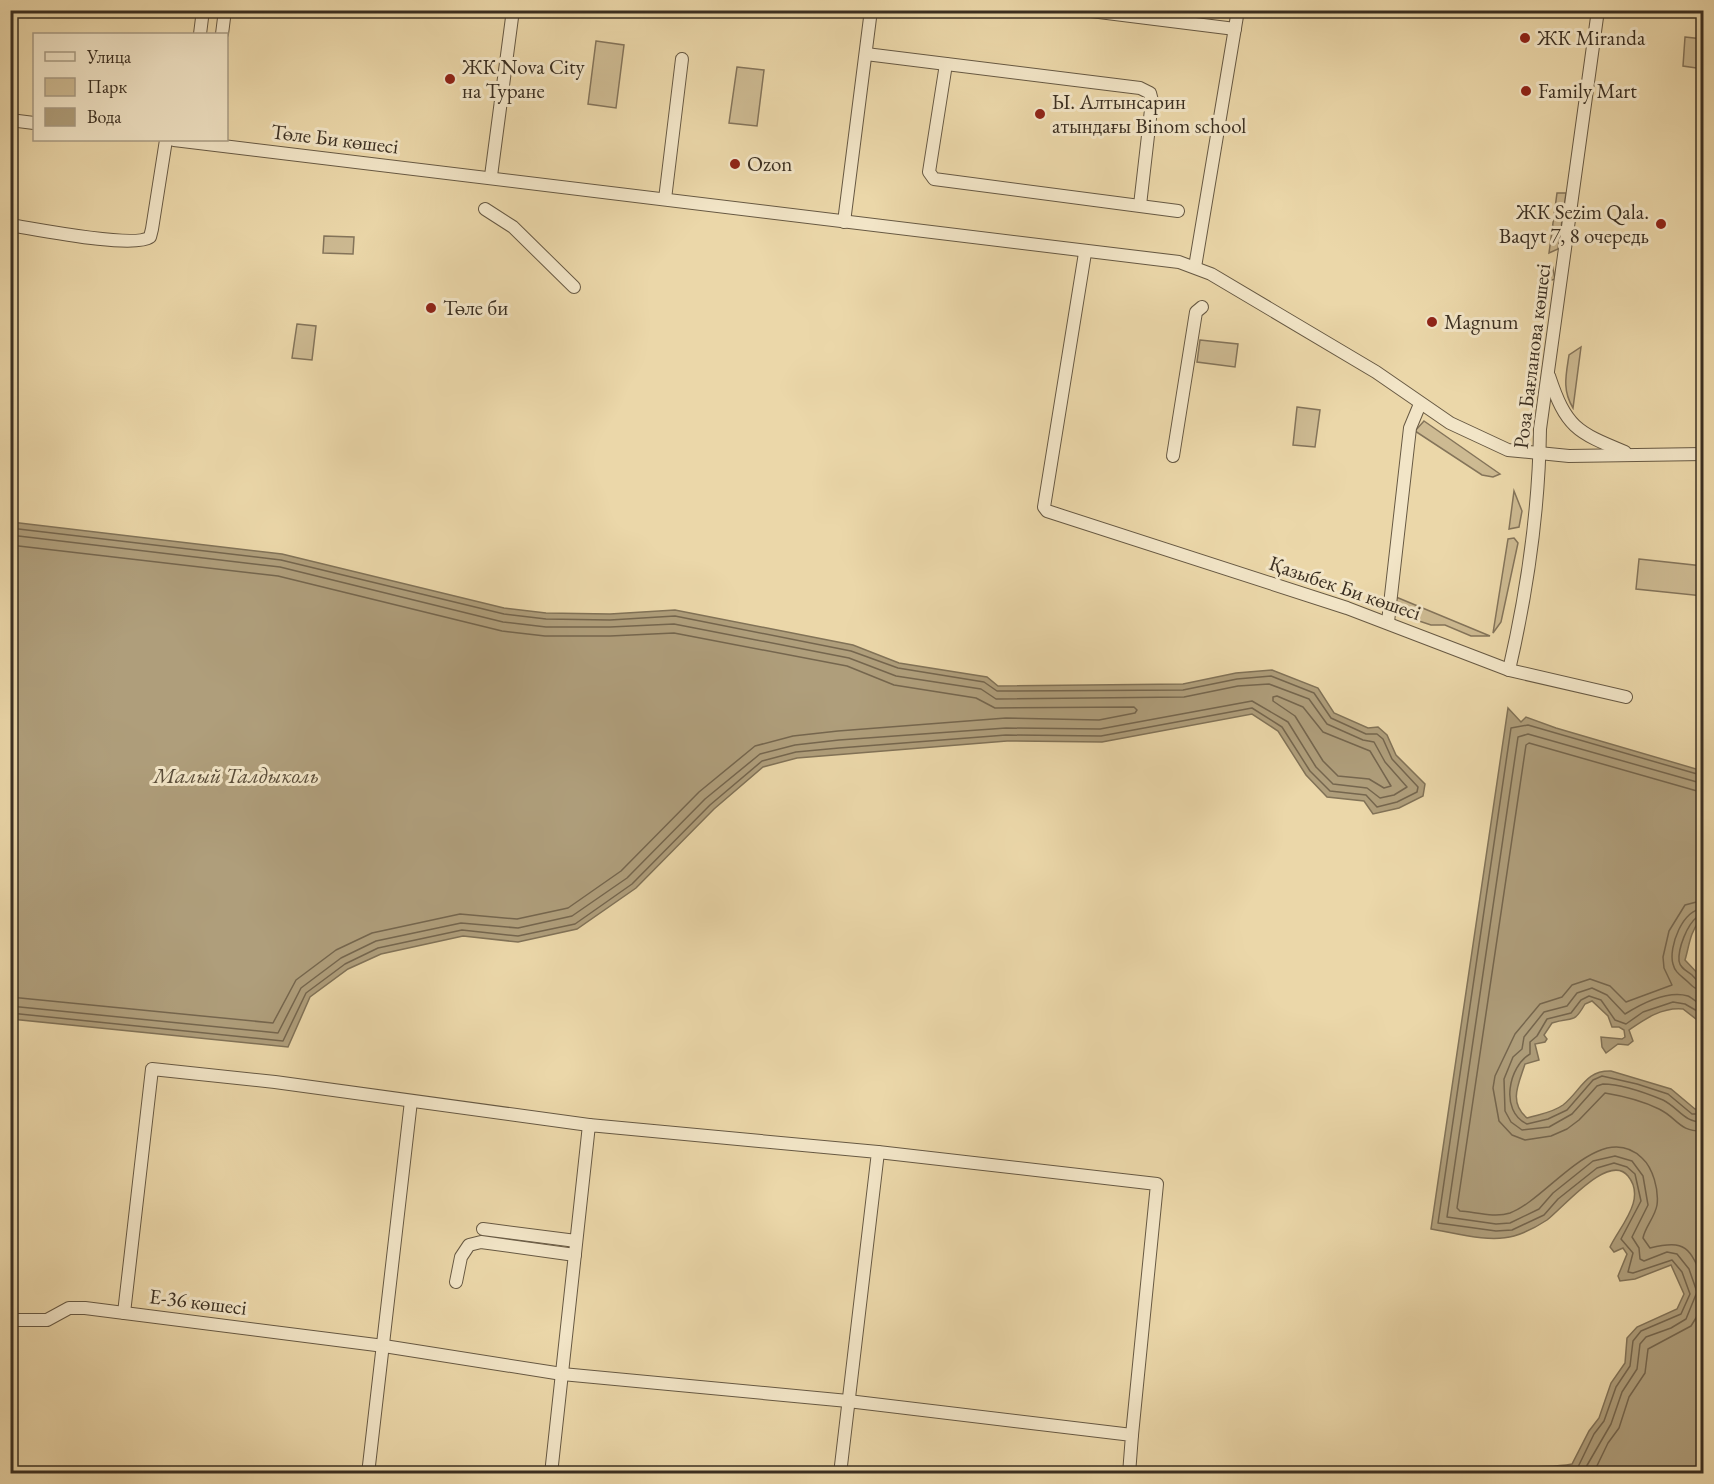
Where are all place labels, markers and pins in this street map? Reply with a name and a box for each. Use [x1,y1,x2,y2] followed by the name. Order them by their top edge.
[1536,24,1646,51] place label: ЖК Miranda
[1518,31,1532,45] marker: ЖК Miranda
[461,53,586,104] place label: ЖК Nova City на Туране
[443,72,457,86] marker: ЖК Nova City на Туране
[1538,77,1637,104] place label: Family Mart
[1519,84,1533,98] marker: Family Mart
[1052,88,1246,139] place label: Ы. Алтынсарин атындағы Binom school
[1033,107,1047,121] marker: Ы. Алтынсарин атындағы Binom school
[747,150,792,177] place label: Ozon
[728,157,742,171] marker: Ozon
[1499,198,1649,249] place label: ЖК Sezim Qala. Baqyt 7, 8 очередь
[1654,217,1668,231] marker: ЖК Sezim Qala. Baqyt 7, 8 очередь
[443,294,508,321] place label: Төле би
[424,301,438,315] marker: Төле би
[1444,308,1519,335] place label: Magnum
[1425,315,1439,329] marker: Magnum

